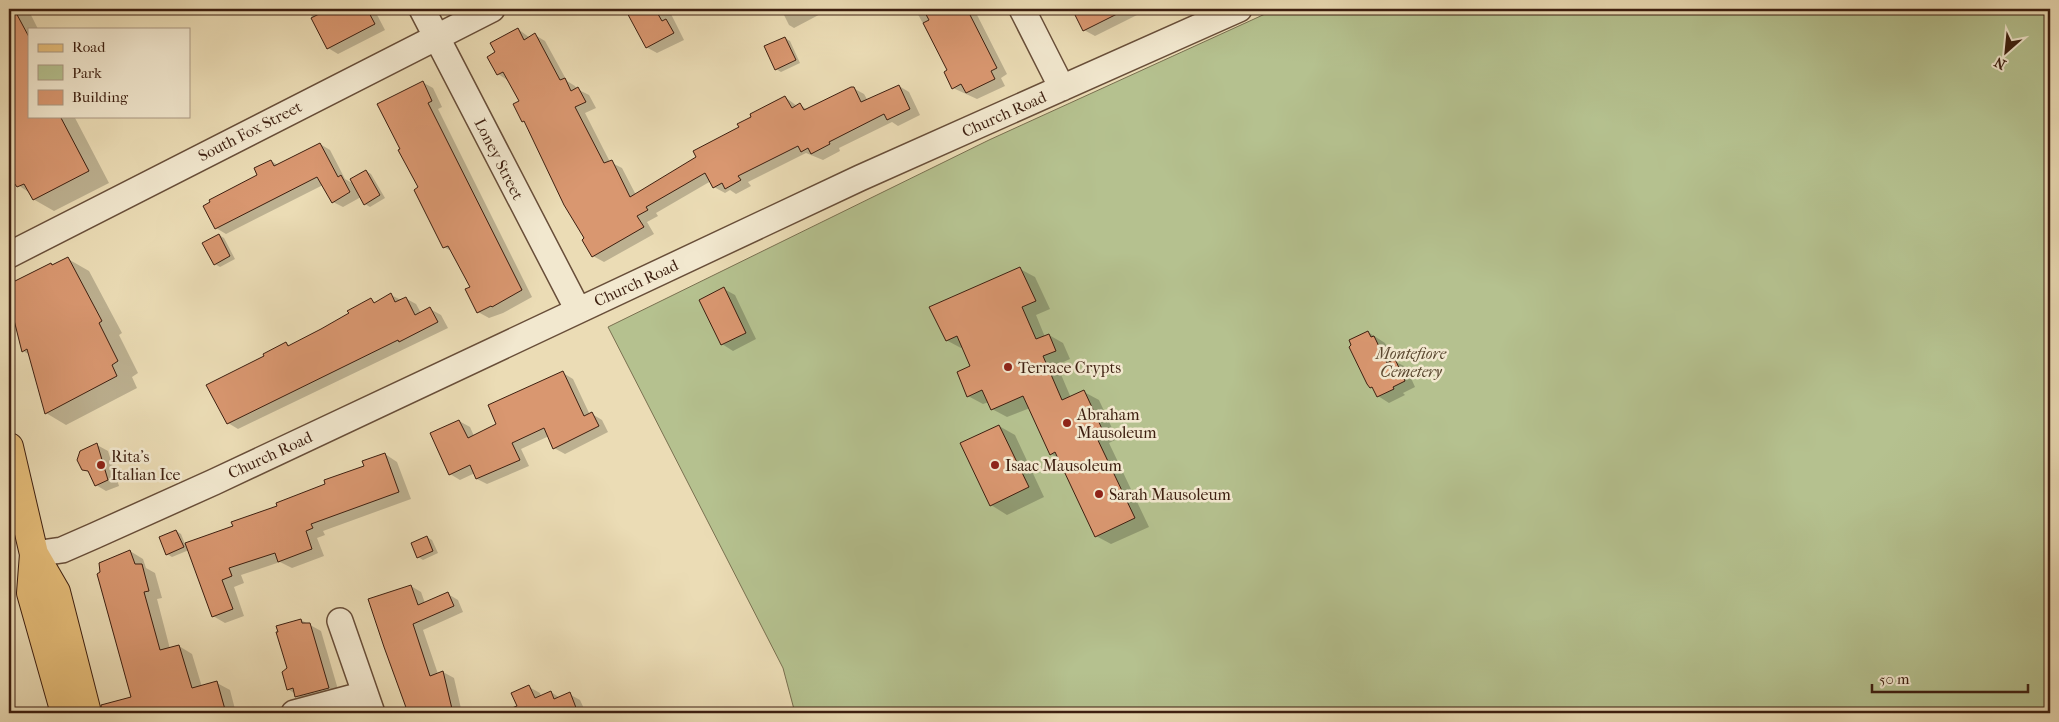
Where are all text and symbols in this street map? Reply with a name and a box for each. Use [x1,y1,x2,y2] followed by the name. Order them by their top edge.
[28,28,190,118] legend
[1982,28,2032,78] north arrow
[72,38,106,56] text: Road
[1991,53,2009,73] text: N
[72,64,102,82] text: Park
[959,87,1049,141] street label: Church Road
[72,88,129,106] text: Building
[195,97,305,165] street label: South Fox Street
[470,115,528,203] street label: Loney Street
[591,255,681,311] street label: Church Road
[1375,344,1447,381] park label: Montefiore Cemetery
[1018,358,1121,377] place label: Terrace Crypts
[1002,361,1014,373] marker: Terrace Crypts
[1076,405,1157,442] place label: Abraham Mausoleum
[1061,417,1073,429] marker: Abraham Mausoleum
[225,427,315,483] street label: Church Road
[111,447,181,484] place label: Rita's Italian Ice
[1005,456,1123,475] place label: Isaac Mausoleum
[95,459,107,471] marker: Rita's Italian Ice
[989,459,1001,471] marker: Isaac Mausoleum
[1109,485,1231,504] place label: Sarah Mausoleum
[1093,488,1105,500] marker: Sarah Mausoleum
[1872,662,2028,694] scale bar
[1879,670,1910,688] text: 50 m

